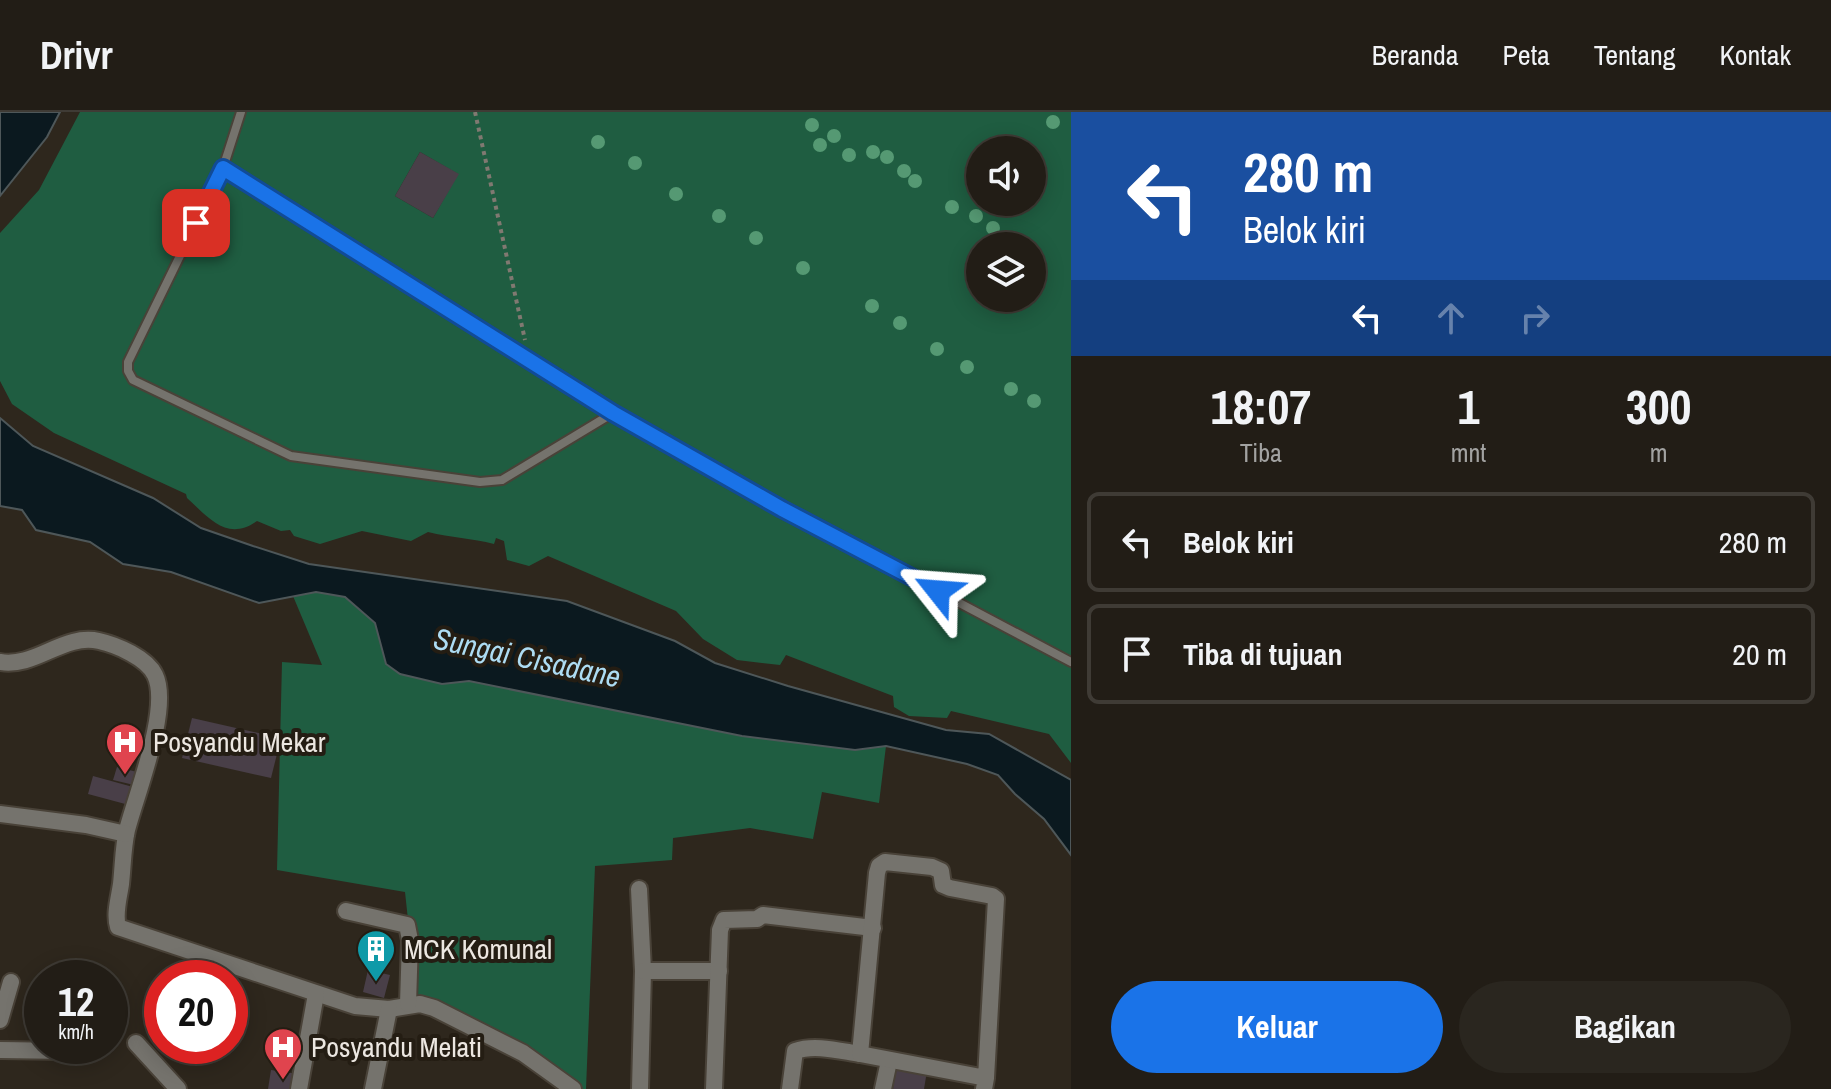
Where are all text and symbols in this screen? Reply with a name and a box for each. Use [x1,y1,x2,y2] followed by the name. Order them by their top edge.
[40,30,113,81] text: Drivr
[1372,36,1459,74] text: Beranda
[1503,36,1550,74] text: Peta
[1594,36,1676,74] text: Tentang
[1720,36,1791,74] text: Kontak
[1243,134,1373,209] text: 280 m
[966,136,1046,312] map controls
[966,136,1046,216] button: sound
[1111,144,1215,248] icon: left
[162,189,230,257] pin
[174,201,218,245] icon: arrive
[1243,206,1366,254] text: Belok kiri
[966,232,1046,312] button: layers
[1345,296,1389,340] icon: left
[1429,296,1473,340] icon: ahead
[1513,296,1557,340] icon: right
[1211,374,1311,439] text: 18:07
[1458,374,1479,439] text: 1
[1626,374,1691,439] text: 300
[1240,435,1282,470] text: Tiba
[1451,435,1486,470] text: mnt
[1650,435,1668,470] text: m
[1115,520,1159,564] icon: left
[1183,522,1294,562] text: Belok kiri
[1719,522,1787,562] text: 280 m
[896,549,980,633] position arrow
[430,618,624,696] water label: Sungai Cisadane
[1115,632,1159,676] icon: arrive
[1183,634,1343,674] text: Tiba di tujuan
[1732,634,1787,674] text: 20 m
[104,721,146,776] hospital icon: Posyandu Mekar
[153,723,326,761] place label: Posyandu Mekar
[355,928,397,983] building icon: MCK Komunal
[404,930,552,968] place label: MCK Komunal
[144,960,248,1064] speed limit sign: 20
[58,975,94,1028] text: 12
[1111,981,1443,1073] button: Keluar
[1459,981,1791,1073] button: Bagikan
[58,1018,94,1045] text: km/h
[262,1026,304,1081] hospital icon: Posyandu Melati
[311,1028,482,1066] place label: Posyandu Melati

